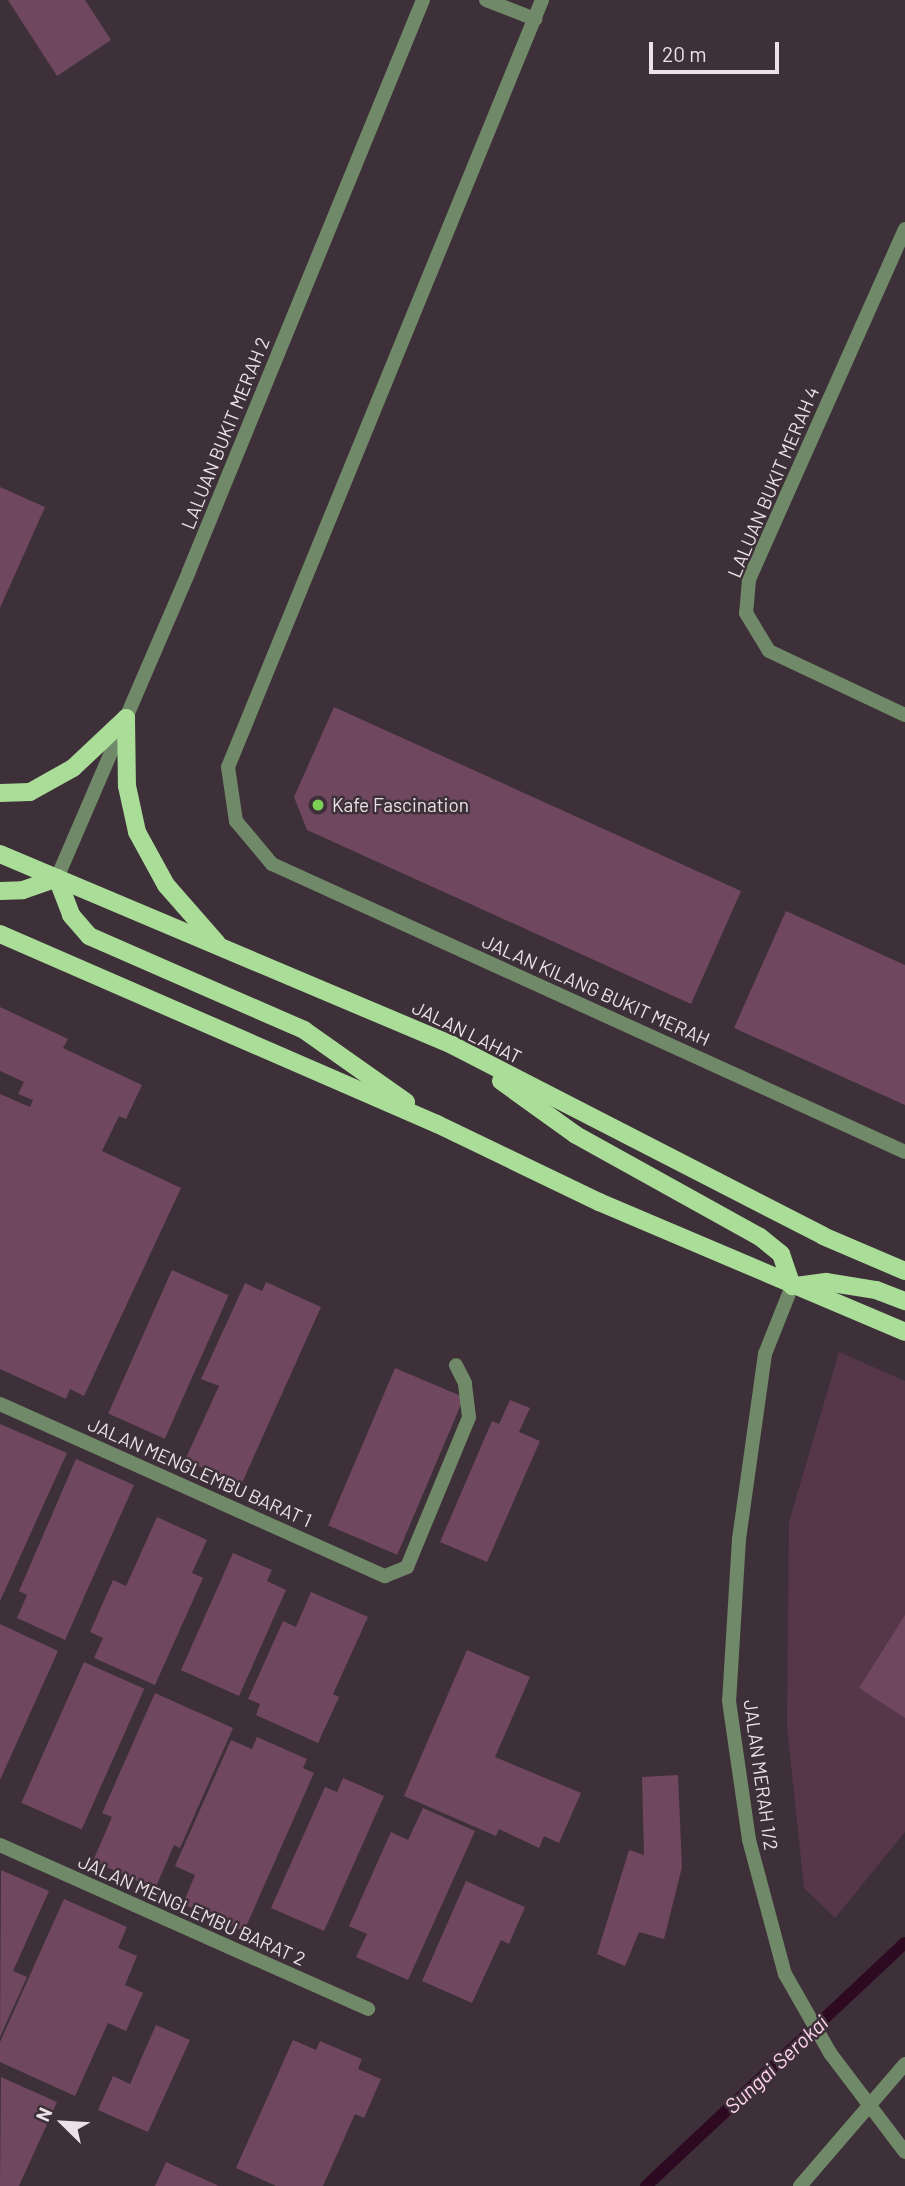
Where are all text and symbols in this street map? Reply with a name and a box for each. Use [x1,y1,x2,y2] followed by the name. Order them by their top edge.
[653,28,782,72] scale bar
[662,41,707,66] text: 20 m
[176,334,274,532] street label: LALUAN BUKIT MERAH 2
[722,383,824,581] street label: LALUAN BUKIT MERAH 4
[332,794,469,816] place label: Kafe Fascination
[310,797,326,813] marker: Kafe Fascination
[479,929,713,1051] street label: JALAN KILANG BUKIT MERAH
[409,996,525,1068] street label: JALAN LAHAT
[85,1412,315,1532] street label: JALAN MENGLEMBU BARAT 1
[739,1698,783,1852] street label: JALAN MERAH 1/2
[75,1850,309,1970] street label: JALAN MENGLEMBU BARAT 2
[719,2010,833,2118] water label: Sungai Serokai
[28,2088,98,2158] north arrow
[30,2104,56,2125] text: N

